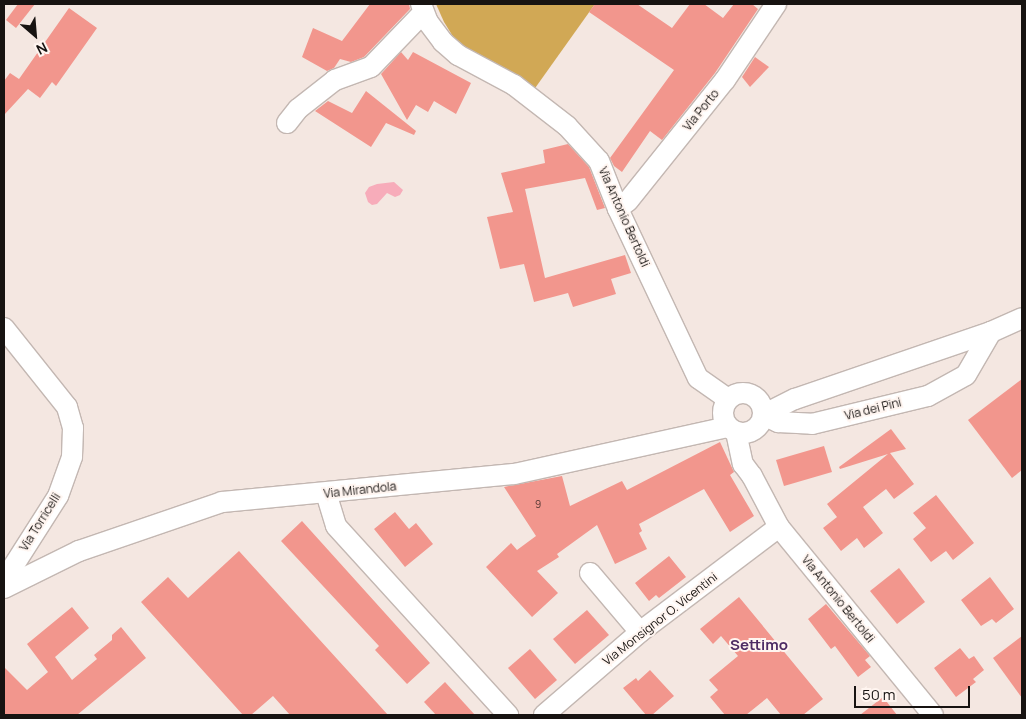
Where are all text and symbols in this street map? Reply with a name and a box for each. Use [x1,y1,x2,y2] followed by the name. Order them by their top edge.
[10,10,60,60] north arrow
[33,38,51,60] text: N
[680,86,722,134] street label: Via Porto
[596,165,652,269] street label: Via Antonio Bertoldi
[843,395,903,423] street label: Via dei Pini
[323,479,397,501] street label: Via Mirandola
[17,490,63,554] street label: Via Torricelli
[535,499,541,511] house number: 9
[798,553,878,645] street label: Via Antonio Bertoldi
[600,570,720,668] street label: Via Monsignor O. Vicentini
[730,636,788,654] district label: Settimo
[856,676,972,708] scale bar
[862,684,896,705] text: 50 m

